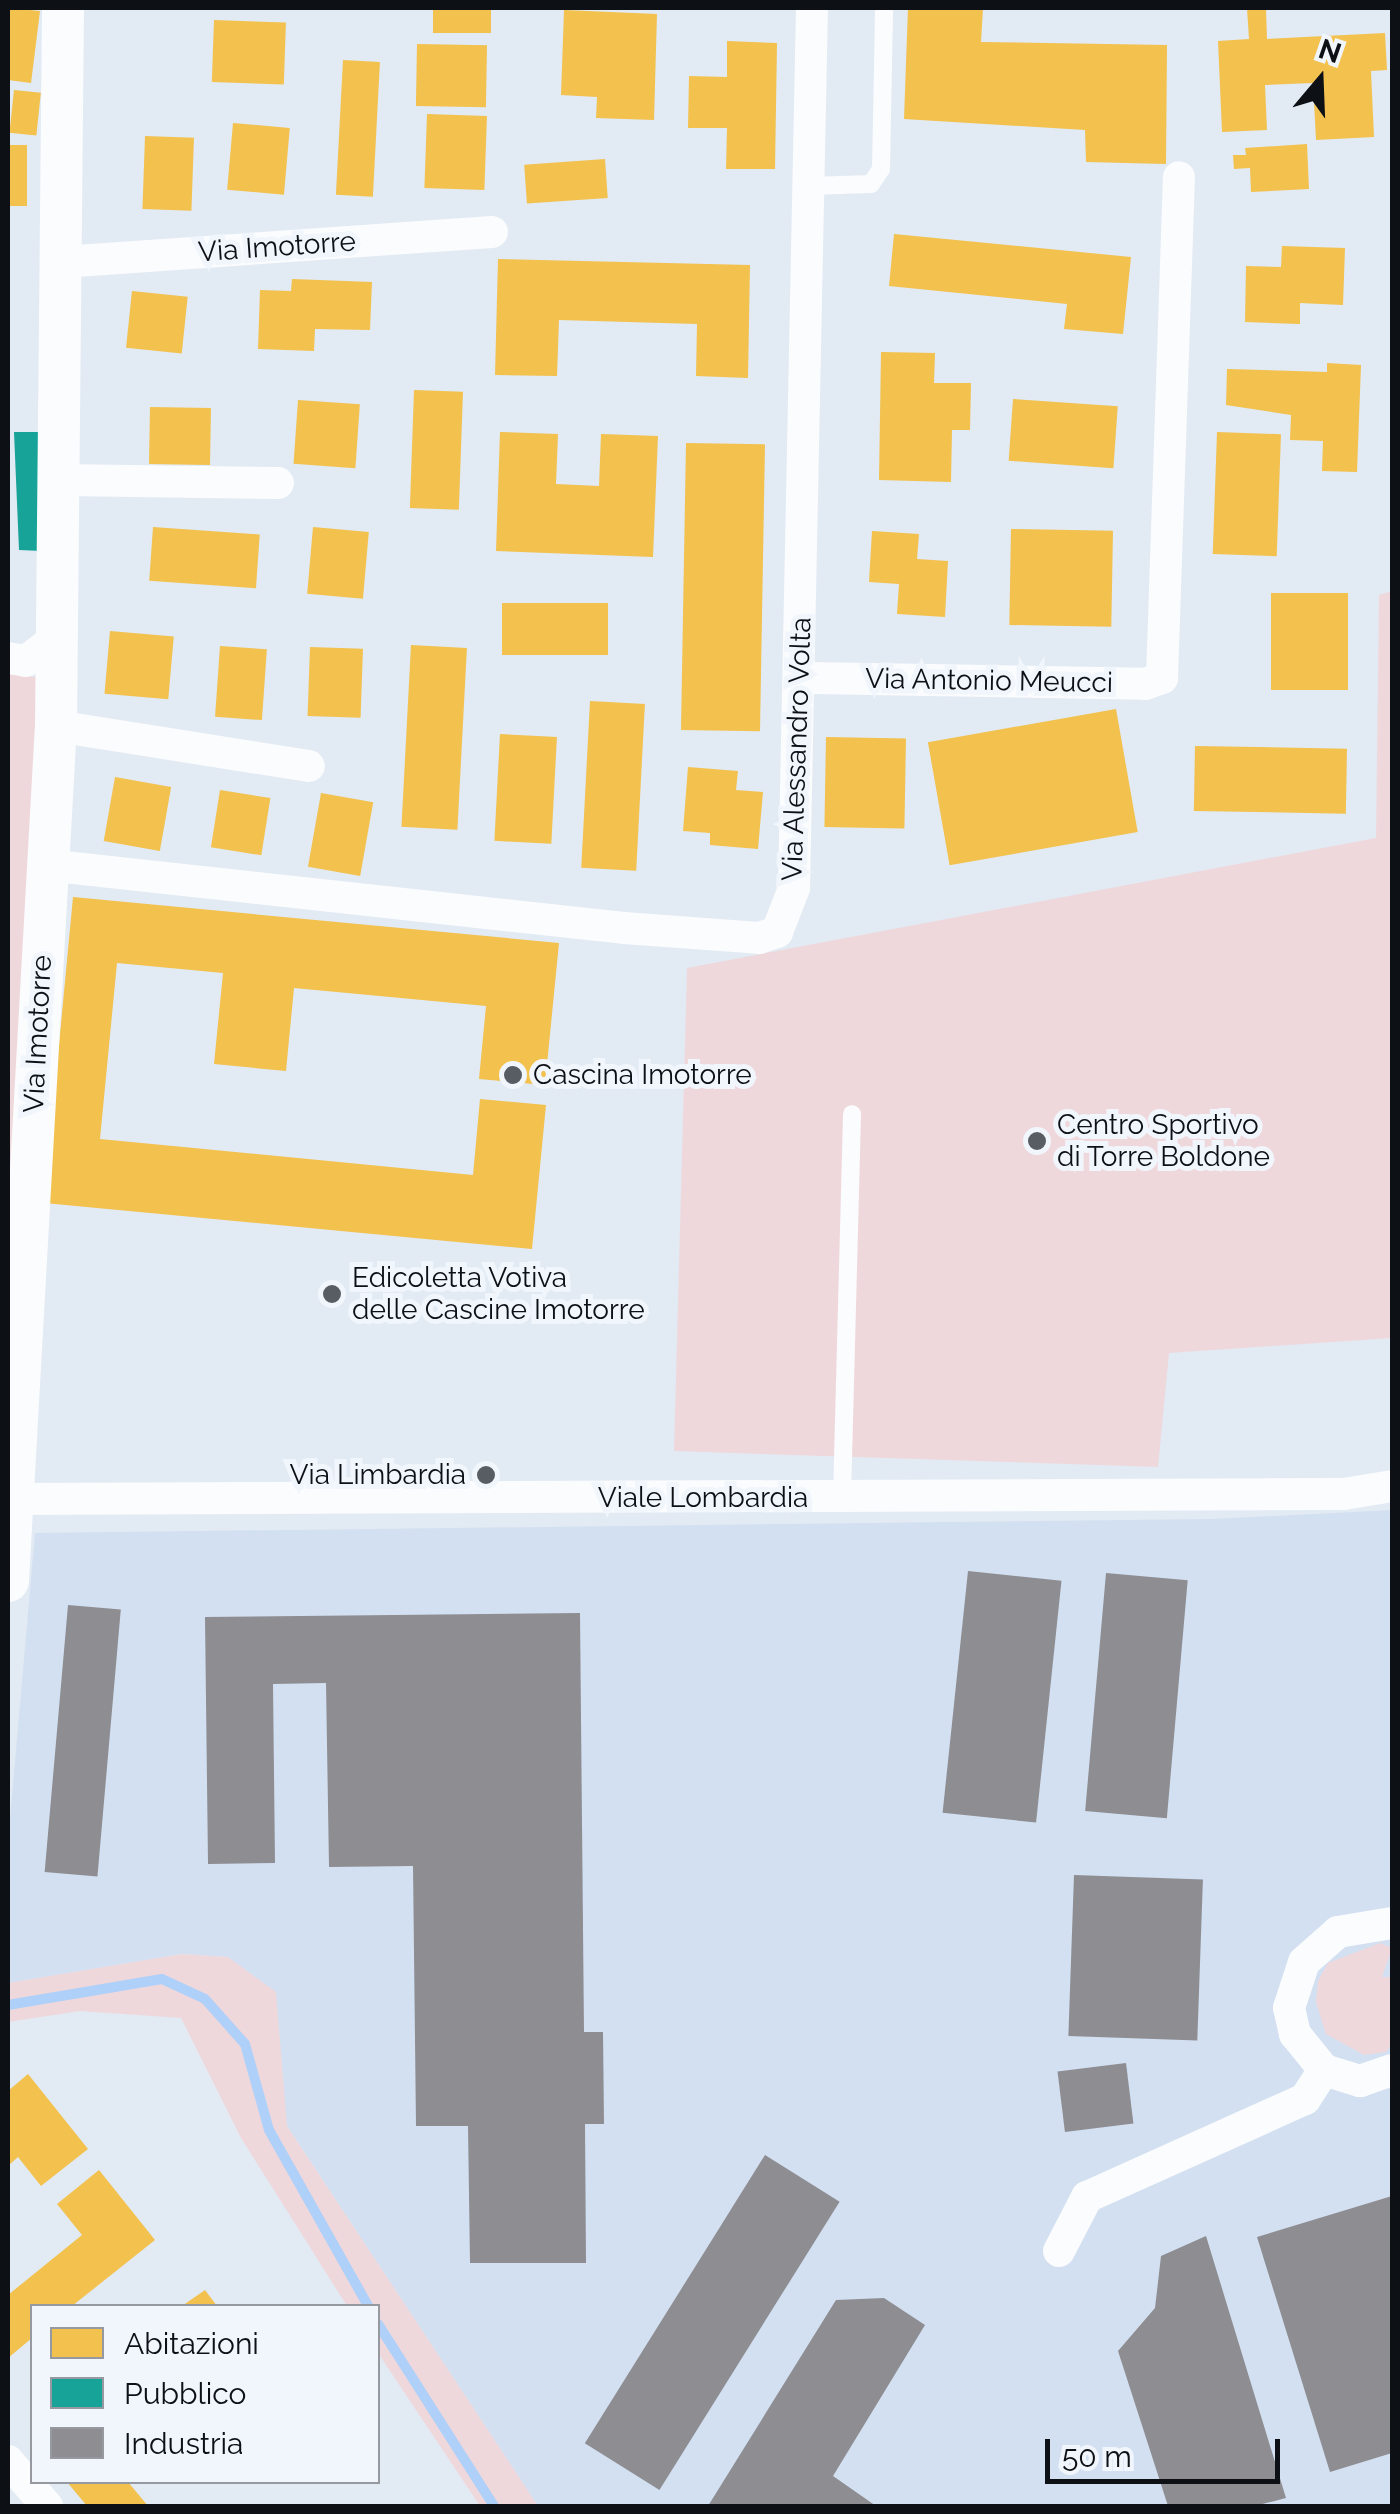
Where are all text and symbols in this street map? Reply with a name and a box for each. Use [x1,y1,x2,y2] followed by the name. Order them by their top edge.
[1270,30,1370,130] north arrow
[1314,32,1345,70] text: N
[197,225,357,269] street label: Via Imotorre
[776,616,818,882] street label: Via Alessandro Volta
[864,662,1114,700] street label: Via Antonio Meucci
[17,954,59,1114] street label: Via Imotorre
[533,1058,752,1092] place label: Cascina Imotorre
[502,1064,524,1086] marker: Cascina Imotorre
[1057,1108,1271,1174] place label: Centro Sportivo di Torre Boldone
[1026,1130,1048,1152] marker: Centro Sportivo di Torre Boldone
[352,1261,645,1327] place label: Edicoletta Votiva delle Cascine Imotorre
[321,1283,343,1305] marker: Edicoletta Votiva delle Cascine Imotorre
[290,1458,466,1492] place label: Via Limbardia
[475,1464,497,1486] marker: Via Limbardia
[598,1481,808,1515] street label: Viale Lombardia
[30,2304,380,2484] legend
[124,2326,259,2361] text: Abitazioni
[124,2376,246,2411] text: Pubblico
[1050,2419,1285,2481] scale bar
[124,2426,243,2461] text: Industria
[1062,2439,1132,2474] text: 50 m

